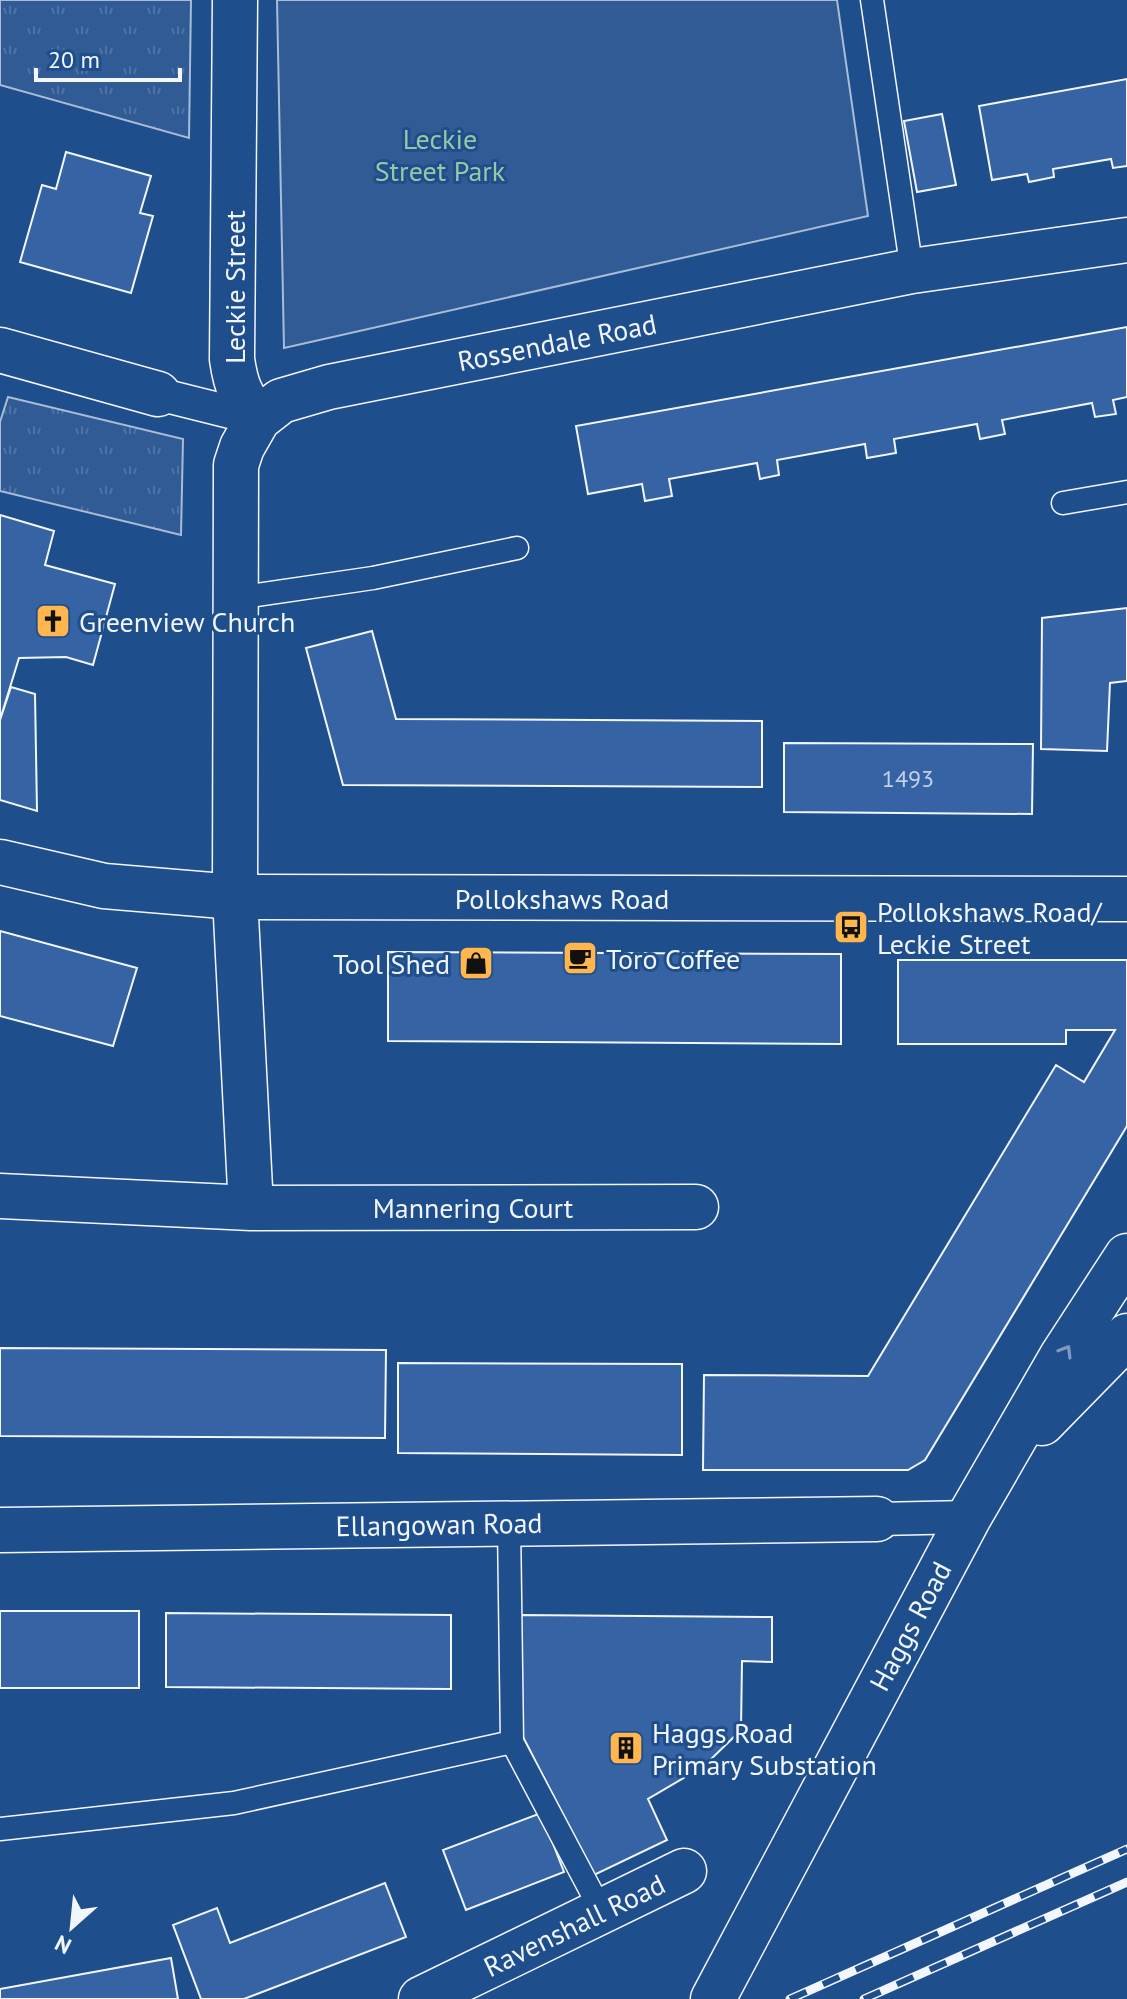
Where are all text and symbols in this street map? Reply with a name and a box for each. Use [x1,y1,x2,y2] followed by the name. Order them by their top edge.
[36,32,180,82] scale bar
[48,44,100,75] text: 20 m
[375,120,506,189] park label: Leckie Street Park
[216,210,253,364] street label: Leckie Street
[455,305,659,379] street label: Rossendale Road
[34,602,72,640] church icon: Greenview Church
[79,603,295,640] place label: Greenview Church
[882,763,934,794] house number: 1493
[455,880,669,917] street label: Pollokshaws Road
[877,893,1103,962] place label: Pollokshaws Road/ Leckie Street
[832,908,870,946] bus stop icon: Pollokshaws Road/ Leckie Street
[561,939,599,977] cafe icon: Toro Coffee
[606,940,740,977] place label: Toro Coffee
[457,944,495,982] shop icon: Tool Shed
[333,945,450,982] place label: Tool Shed
[373,1189,574,1226] street label: Mannering Court
[1056,1345,1072,1360] one-way arrow
[335,1504,543,1544] street label: Ellangowan Road
[860,1555,960,1697] street label: Haggs Road
[652,1714,877,1783] place label: Haggs Road Primary Substation
[607,1729,645,1767] building icon: Haggs Road Primary Substation
[477,1865,671,1985] street label: Ravenshall Road
[32,1887,112,1967] north arrow
[50,1929,76,1961] text: N

